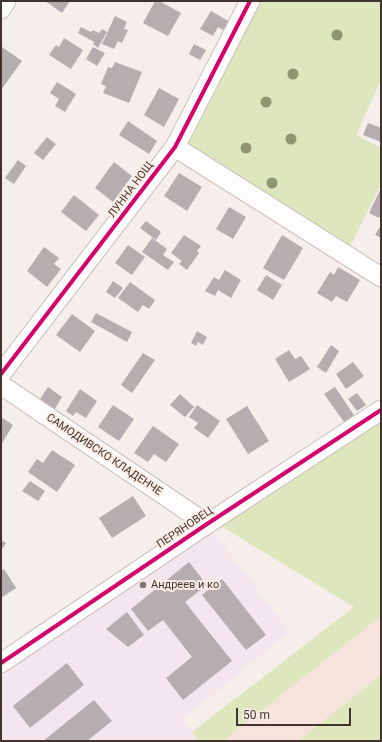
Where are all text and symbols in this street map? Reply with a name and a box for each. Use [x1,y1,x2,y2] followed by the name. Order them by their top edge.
[106,159,156,221] street label: ЛУННА НОЩ
[44,411,164,499] street label: САМОДИВСКО КЛАДЕНЧЕ
[155,504,215,552] street label: ПЕРЯНОВЕЦ
[151,578,219,592] place label: Андреев и ко
[138,580,148,590] marker: Андреев и ко
[238,700,353,726] scale bar
[243,708,270,722] text: 50 m

